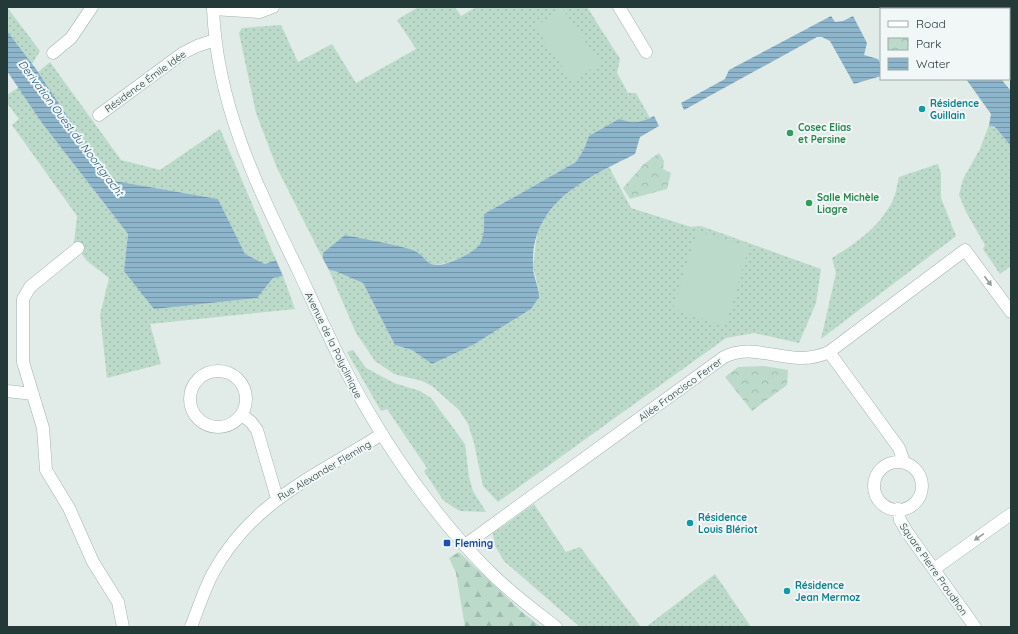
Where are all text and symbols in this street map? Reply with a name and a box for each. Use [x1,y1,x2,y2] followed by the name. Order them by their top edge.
[880,8,1010,80] legend
[916,16,946,31] text: Road
[916,36,941,51] text: Park
[102,47,189,115] street label: Résidence Émile Idée
[916,56,951,71] text: Water
[15,57,128,200] water label: Derivation Ouest du Noortgracht
[930,97,979,122] place label: Résidence Guillain
[917,104,927,114] marker: Résidence Guillain
[798,121,851,146] place label: Cosec Elias et Persine
[785,128,795,138] marker: Cosec Elias et Persine
[817,191,879,216] place label: Salle Michèle Liagre
[804,198,814,208] marker: Salle Michèle Liagre
[984,276,992,287] one-way arrow
[302,290,365,401] street label: Avenue de la Polyclinique
[636,355,725,424] street label: Allée Francisco Ferrer
[275,437,373,503] street label: Rue Alexander Fleming
[698,511,758,536] place label: Résidence Louis Blériot
[685,518,695,528] marker: Résidence Louis Blériot
[897,521,970,618] street label: Square Pierre Proudhon
[974,533,984,541] one-way arrow
[455,537,493,550] place label: Fleming
[442,538,452,548] marker: Fleming
[795,579,860,604] place label: Résidence Jean Mermoz
[782,586,792,596] marker: Résidence Jean Mermoz

